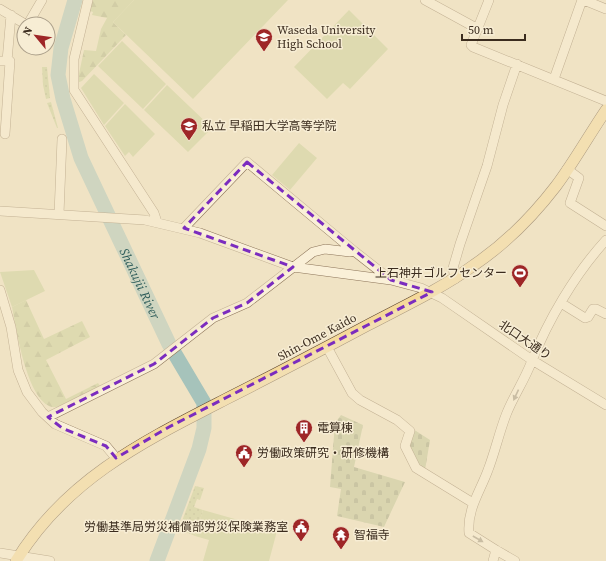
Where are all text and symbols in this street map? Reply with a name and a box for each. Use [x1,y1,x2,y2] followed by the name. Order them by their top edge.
[16,16,56,56] north arrow
[462,16,525,42] scale bar
[277,22,376,52] place label: Waseda University High School
[468,22,494,38] text: 50 m
[19,24,36,39] text: N
[254,27,274,52] school or university icon: Waseda University High School
[179,116,199,141] school or university icon: 私立 早稲田大学高等学院
[202,118,337,134] place label: 私立 早稲田大学高等学院
[116,245,165,322] water label: Shakujii River
[510,263,530,288] sports icon: 上石神井ゴルフセンター
[375,265,507,281] place label: 上石神井ゴルフセンター
[275,309,360,365] street label: Shin-Ome Kaido
[496,317,554,363] street label: 北口大通り
[513,389,519,401] one-way arrow
[294,418,314,443] building icon: 電算棟
[317,420,353,436] place label: 電算棟
[234,443,254,468] public building icon: 労働政策研究・研修機構
[257,445,389,461] place label: 労働政策研究・研修機構
[291,517,311,542] public building icon: 労働基準局労災補償部労災保険業務室
[84,519,288,535] place label: 労働基準局労災補償部労災保険業務室
[331,525,351,550] temple icon: 智福寺
[354,527,390,543] place label: 智福寺
[472,536,484,543] one-way arrow

